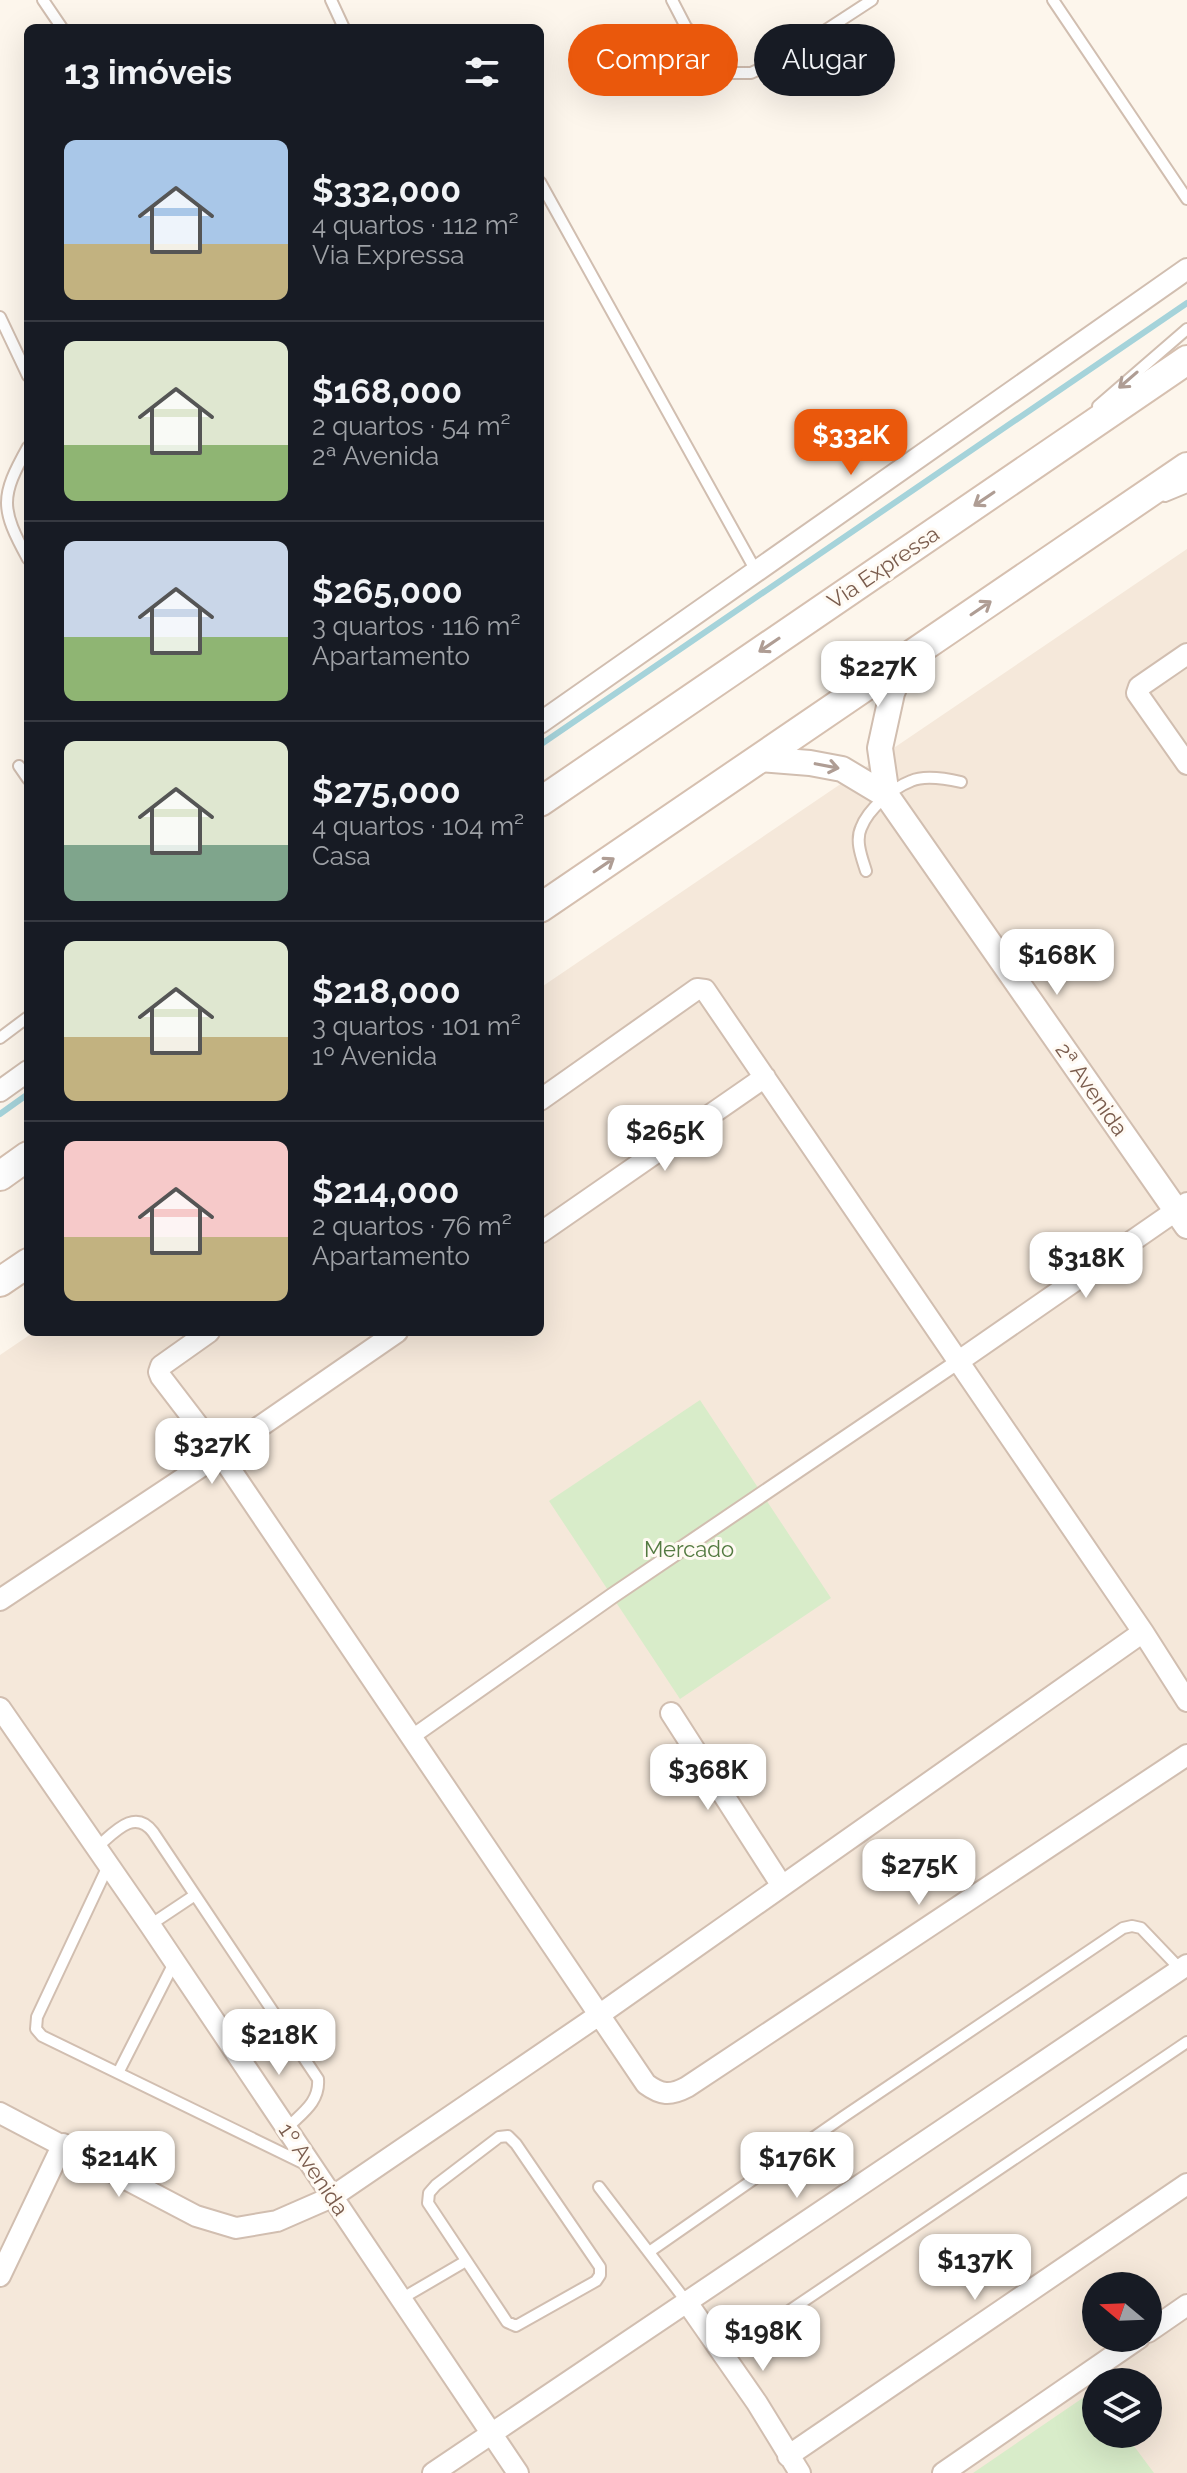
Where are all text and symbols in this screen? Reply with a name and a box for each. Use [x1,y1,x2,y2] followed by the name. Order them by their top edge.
[568,24,738,96] chip: Comprar
[754,24,895,96] chip: Alugar
[460,50,504,94] icon: filters
[64,52,232,92] text: 13 imóveis
[312,170,461,210] text: $332,000
[128,172,224,268] icon: home
[312,210,519,240] text: 4 quartos · 112 m²
[312,240,464,270] text: Via Expressa
[1118,370,1139,388] one-way arrow
[312,371,462,411] text: $168,000
[128,373,224,469] icon: home
[795,409,907,477] pin: $332K
[312,411,511,441] text: 2 quartos · 54 m²
[812,420,890,450] text: $332K
[312,441,439,471] text: 2ª Avenida
[973,491,995,507] one-way arrow
[822,520,944,614] street label: Via Expressa
[312,571,463,611] text: $265,000
[128,573,224,669] icon: home
[970,600,992,616] one-way arrow
[312,611,521,641] text: 3 quartos · 116 m²
[758,637,780,654] one-way arrow
[312,641,470,671] text: Apartamento
[822,641,934,709] pin: $227K
[839,652,917,682] text: $227K
[814,759,839,774] one-way arrow
[312,771,461,811] text: $275,000
[128,773,224,869] icon: home
[312,811,524,841] text: 4 quartos · 104 m²
[312,841,371,871] text: Casa
[593,856,615,873] one-way arrow
[1001,929,1113,997] pin: $168K
[1018,940,1096,970] text: $168K
[312,971,461,1011] text: $218,000
[128,973,224,1069] icon: home
[312,1011,521,1041] text: 3 quartos · 101 m²
[1050,1037,1134,1141] street label: 2ª Avenida
[312,1041,437,1071] text: 1º Avenida
[609,1105,721,1173] pin: $265K
[626,1116,704,1146] text: $265K
[312,1171,459,1211] text: $214,000
[128,1173,224,1269] icon: home
[312,1211,512,1241] text: 2 quartos · 76 m²
[1030,1232,1142,1300] pin: $318K
[312,1241,470,1271] text: Apartamento
[1048,1243,1124,1273] text: $318K
[156,1418,268,1486] pin: $327K
[173,1429,251,1459] text: $327K
[644,1536,734,1562] park label: Mercado
[652,1744,764,1812] pin: $368K
[668,1755,748,1785] text: $368K
[863,1839,975,1907] pin: $275K
[880,1850,958,1880] text: $275K
[223,2009,335,2077] pin: $218K
[240,2020,318,2050] text: $218K
[274,2118,354,2220] street label: 1º Avenida
[63,2131,175,2199] pin: $214K
[741,2132,853,2200] pin: $176K
[81,2142,157,2172] text: $214K
[758,2143,836,2173] text: $176K
[919,2234,1031,2302] pin: $137K
[937,2245,1013,2275] text: $137K
[1082,2272,1162,2352] north arrow
[1082,2272,1162,2448] map controls
[707,2305,819,2373] pin: $198K
[724,2316,802,2346] text: $198K
[1082,2368,1162,2448] button: layers

